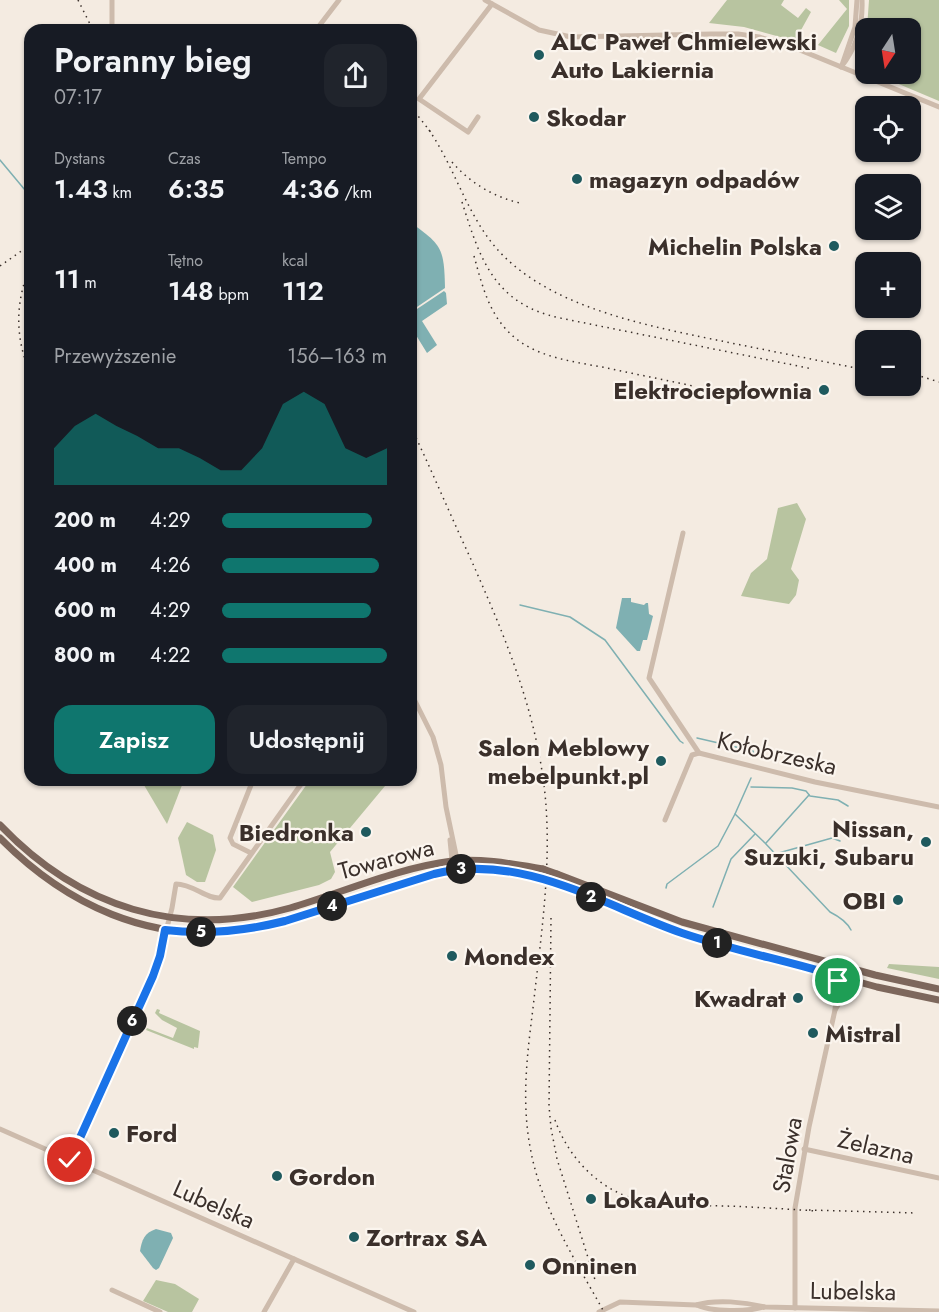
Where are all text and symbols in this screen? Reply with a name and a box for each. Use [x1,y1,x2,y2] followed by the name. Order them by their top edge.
[855,18,921,84] north arrow
[855,18,921,396] map controls
[550,24,817,87] place label: ALC Paweł Chmielewski Auto Lakiernia
[54,37,252,84] text: Poranny bieg
[324,44,387,107] button: share
[532,48,546,62] marker: ALC Paweł Chmielewski Auto Lakiernia
[54,83,102,112] text: 07:17
[855,96,921,162] button: locate
[546,100,626,135] place label: Skodar
[527,110,541,124] marker: Skodar
[54,147,105,170] text: Dystans
[168,147,200,170] text: Czas
[282,147,326,170] text: Tempo
[589,162,800,197] place label: magazyn odpadów
[54,170,108,208] text: 1.43
[168,170,224,208] text: 6:35
[282,170,340,208] text: 4:36
[570,172,584,186] marker: magazyn odpadów
[855,174,921,240] button: layers
[108,181,132,204] text: km
[340,181,372,204] text: /km
[648,229,822,264] place label: Michelin Polska
[827,239,841,253] marker: Michelin Polska
[168,249,203,272] text: Tętno
[282,249,308,272] text: kcal
[855,252,921,318] button: +
[54,260,80,298] text: 11
[80,271,97,294] text: m
[168,272,214,310] text: 148
[282,272,324,310] text: 112
[214,283,249,306] text: bpm
[855,330,921,396] button: −
[54,342,176,371] text: Przewyższenie
[287,342,387,371] text: 156–163 m
[613,373,812,408] place label: Elektrociepłownia
[817,383,831,397] marker: Elektrociepłownia
[54,506,116,535] text: 200 m
[150,506,191,535] text: 4:29
[54,551,117,580] text: 400 m
[150,551,191,580] text: 4:26
[54,596,116,625] text: 600 m
[150,596,191,625] text: 4:29
[54,641,115,670] text: 800 m
[150,641,190,670] text: 4:22
[54,705,215,774] button: Zapisz
[227,705,387,774] button: Udostępnij
[714,722,840,784] street label: Kołobrzeska
[478,730,649,793] place label: Salon Meblowy mebelpunkt.pl
[654,754,668,768] marker: Salon Meblowy mebelpunkt.pl
[743,811,914,874] place label: Nissan, Suzuki, Subaru
[239,815,354,850] place label: Biedronka
[359,825,373,839] marker: Biedronka
[334,829,438,889] street label: Towarowa
[919,835,933,849] marker: Nissan, Suzuki, Subaru
[446,854,476,884] pin: 3
[456,857,466,880] text: 3
[576,882,606,912] pin: 2
[843,883,886,918] place label: OBI
[586,885,596,908] text: 2
[317,891,347,921] pin: 4
[891,893,905,907] marker: OBI
[326,894,338,917] text: 4
[186,917,216,947] pin: 5
[196,920,206,943] text: 5
[702,928,732,958] pin: 1
[713,931,721,954] text: 1
[464,939,555,974] place label: Mondex
[445,949,459,963] marker: Mondex
[812,955,863,1006] pin
[821,964,854,997] icon: arrive
[694,981,786,1016] place label: Kwadrat
[791,991,805,1005] marker: Kwadrat
[117,1006,147,1036] pin: 6
[127,1009,137,1032] text: 6
[825,1016,901,1051] place label: Mistral
[806,1026,820,1040] marker: Mistral
[763,1114,811,1196] street label: Stalowa
[126,1116,177,1151] place label: Ford
[834,1121,918,1173] street label: Żelazna
[107,1126,121,1140] marker: Ford
[44,1134,95,1185] pin
[53,1143,86,1176] icon: check
[289,1159,375,1194] place label: Gordon
[270,1169,284,1183] marker: Gordon
[167,1170,261,1238] street label: Lubelska
[603,1182,709,1217] place label: LokaAuto
[584,1192,598,1206] marker: LokaAuto
[366,1220,488,1255] place label: Zortrax SA
[347,1230,361,1244] marker: Zortrax SA
[542,1248,637,1283] place label: Onninen
[523,1258,537,1272] marker: Onninen
[810,1273,896,1309] street label: Lubelska

